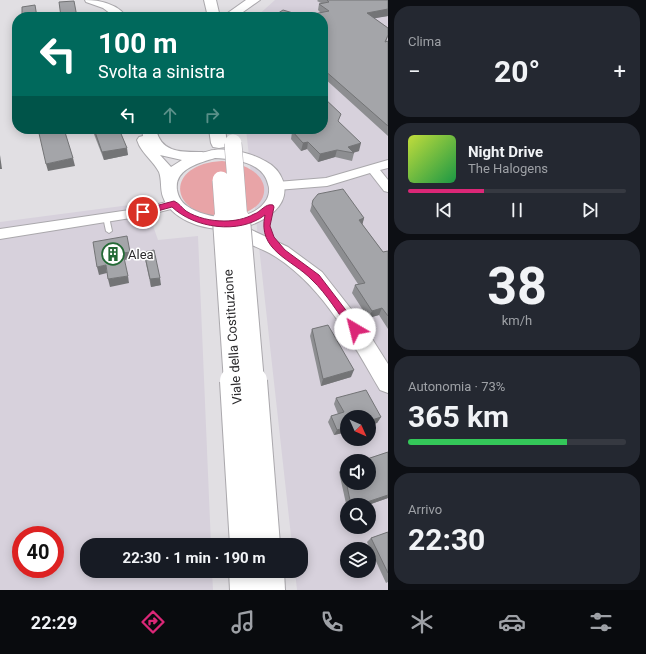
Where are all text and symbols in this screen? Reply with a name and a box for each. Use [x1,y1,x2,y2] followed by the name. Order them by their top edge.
[98,27,177,60] text: 100 m
[32,28,84,80] icon: left
[408,34,441,49] text: Clima
[494,54,540,89] text: 20°
[408,59,421,84] text: −
[614,59,626,84] text: +
[98,61,225,82] text: Svolta a sinistra
[117,104,139,126] icon: left
[159,104,181,126] icon: ahead
[201,104,223,126] icon: right
[468,143,543,161] text: Night Drive
[468,161,548,176] text: The Halogens
[126,195,160,229] pin
[433,199,455,221] icon: previous
[506,199,528,221] icon: pause
[579,199,601,221] icon: next
[132,201,154,223] icon: arrive
[100,241,126,267] building icon: Alea
[128,247,154,262] place label: Alea
[487,256,547,317] text: 38
[220,269,245,405] street label: Viale della Costituzione
[334,308,376,350] position arrow
[502,313,532,328] text: km/h
[408,379,505,394] text: Autonomia · 73%
[408,399,509,434] text: 365 km
[340,410,376,446] north arrow
[340,410,376,578] map controls
[340,454,376,490] button: sound
[340,498,376,534] button: search
[408,502,442,517] text: Arrivo
[408,522,485,557] text: 22:30
[12,526,64,578] speed limit sign: 40
[340,542,376,578] button: layers
[123,549,265,567] text: 22:30 · 1 min · 190 m
[139,608,167,636] icon: directions
[229,608,257,636] icon: music
[318,608,346,636] icon: phone
[408,608,436,636] icon: climate
[498,608,526,636] icon: car
[587,608,615,636] icon: filters
[31,612,77,633] text: 22:29

